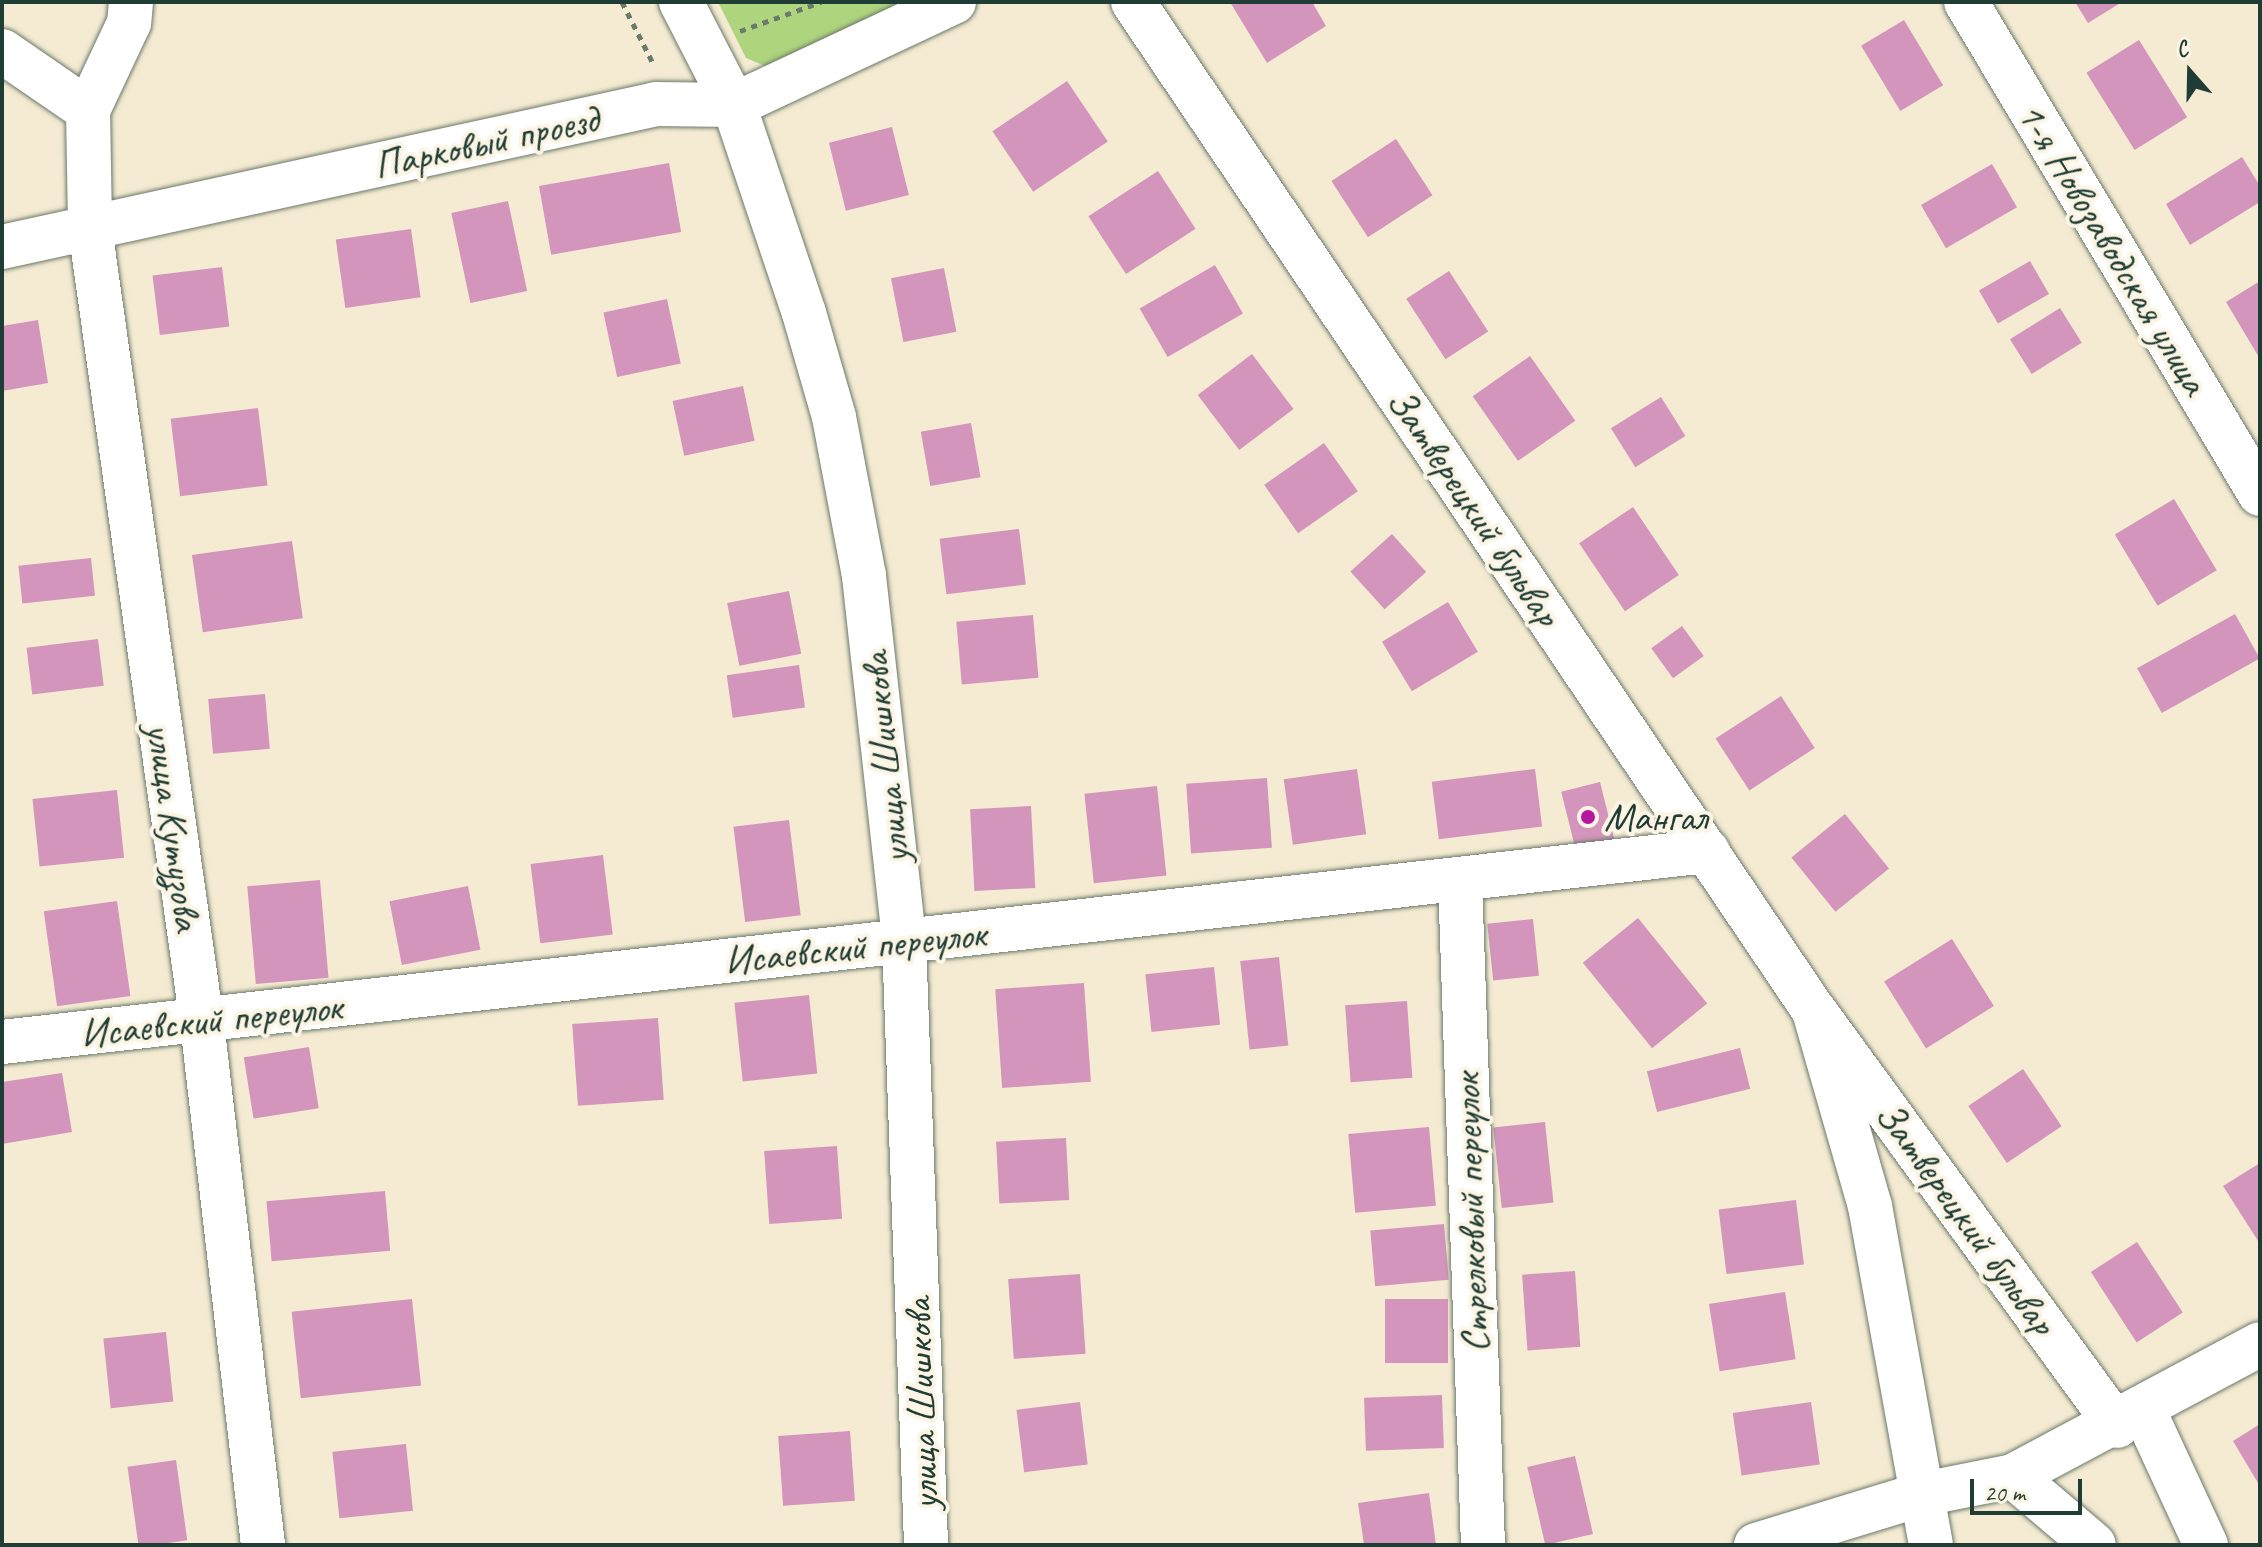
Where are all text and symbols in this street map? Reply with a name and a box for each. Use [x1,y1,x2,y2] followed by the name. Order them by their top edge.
[2150,32,2230,112] north arrow
[2172,34,2192,64] text: С
[2007,94,2219,402] street label: 1-я Новозаводская улица
[369,95,603,189] street label: Парковый проезд
[1377,379,1571,635] street label: Затверецкий бульвар
[850,649,920,867] street label: улица Шишкова
[136,720,212,934] street label: улица Кутузова
[1604,793,1707,841] place label: Мангал
[1579,808,1597,826] marker: Мангал
[722,909,988,985] street label: Исаевский переулок
[78,982,344,1058] street label: Исаевский переулок
[1442,1073,1500,1353] street label: Стрелковый переулок
[1865,1092,2067,1344] street label: Затверецкий бульвар
[893,1296,949,1512] street label: улица Шишкова
[1974,1463,2086,1513] scale bar
[1984,1478,2025,1508] text: 20 m

